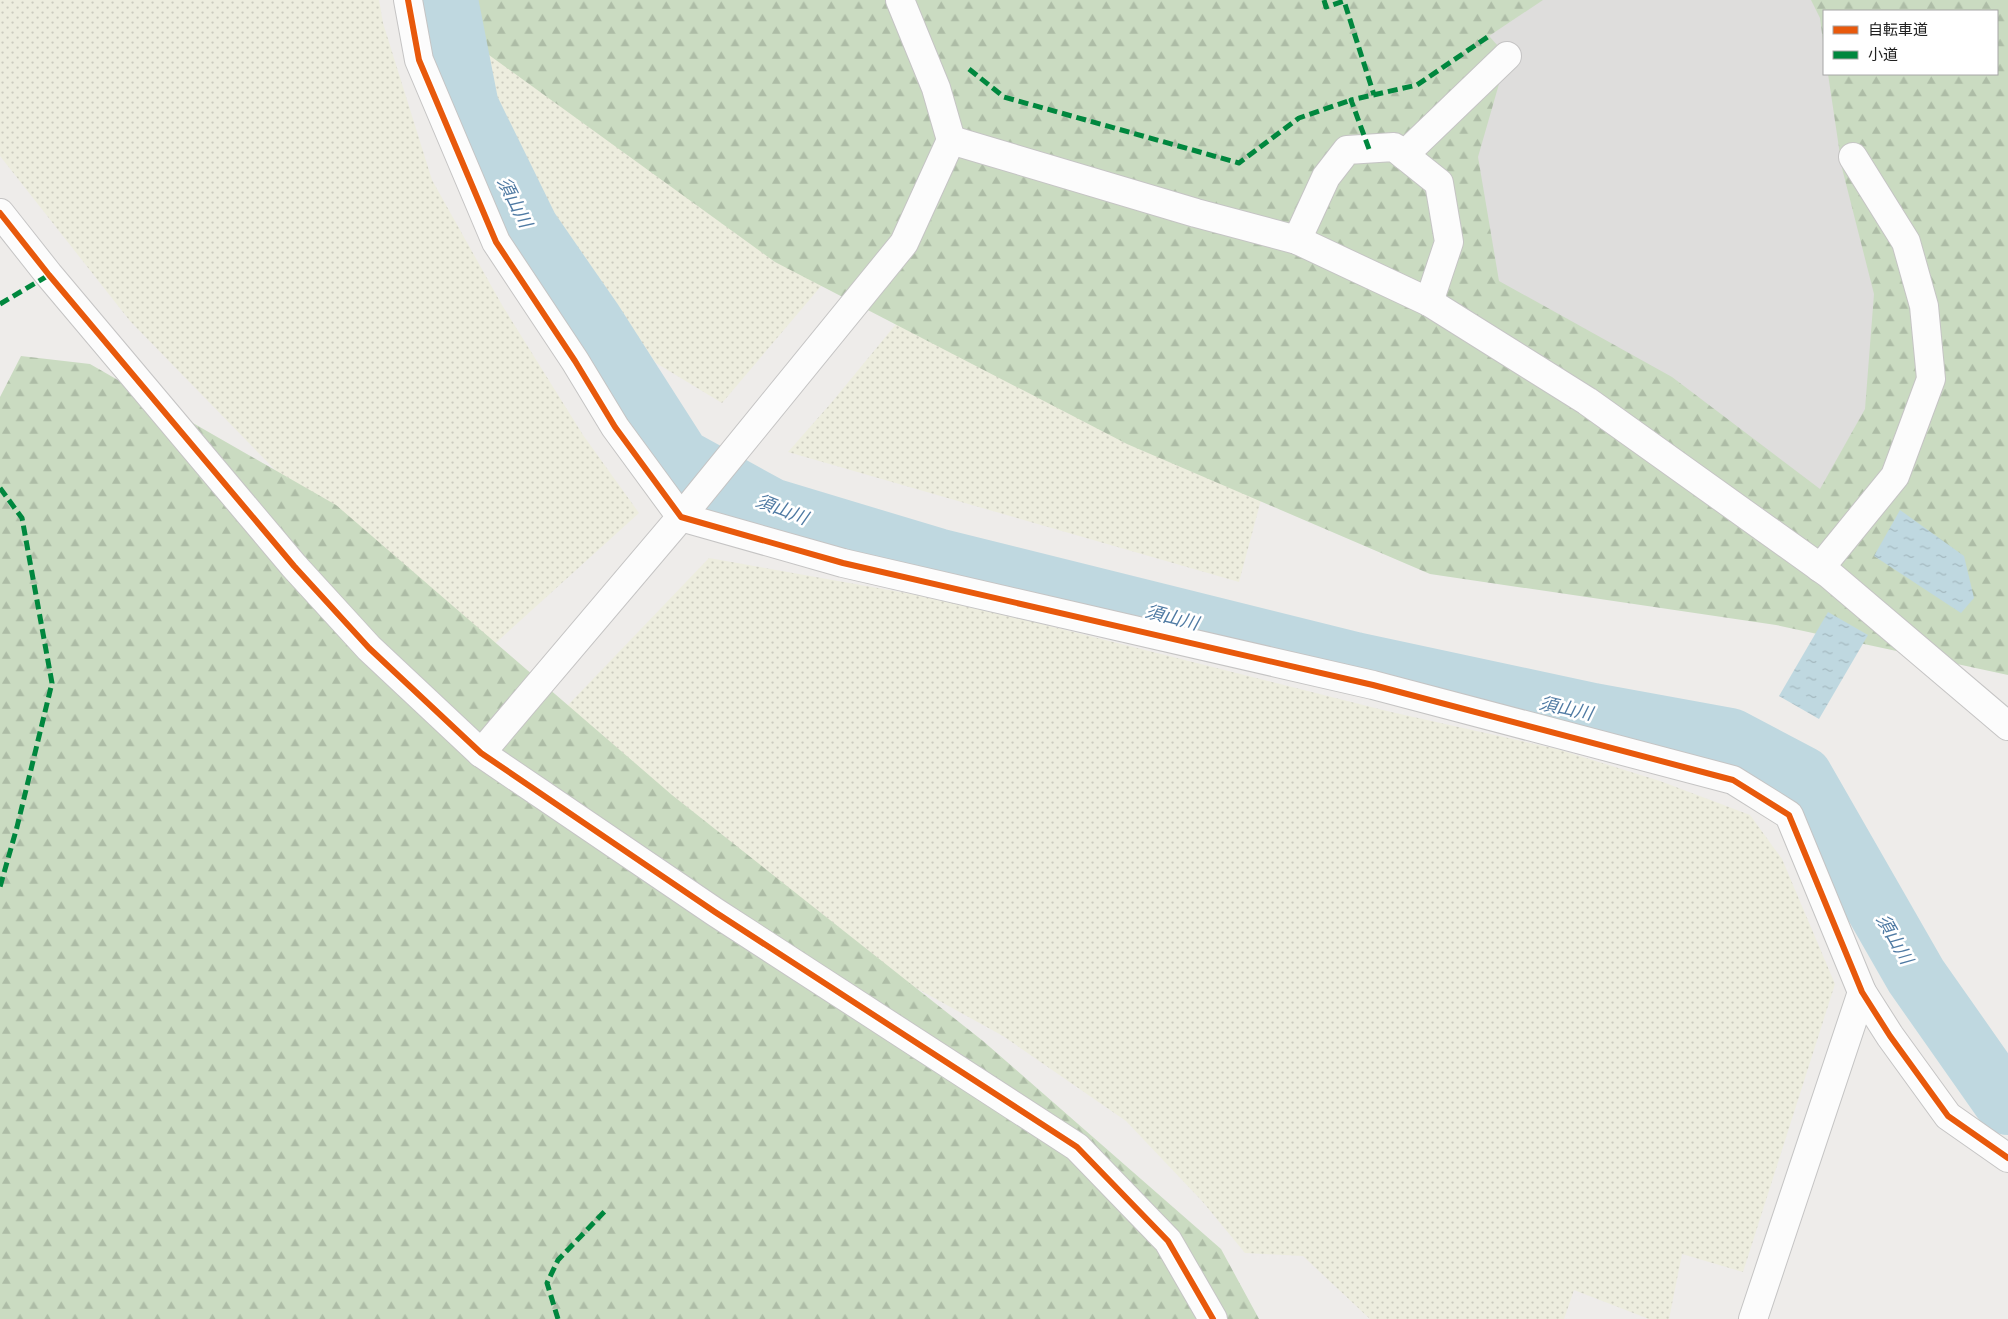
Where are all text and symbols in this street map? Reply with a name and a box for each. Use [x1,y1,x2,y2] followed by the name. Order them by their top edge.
[1823,10,1998,75] legend
[1868,20,1928,39] text: 自転車道
[1868,45,1898,64] text: 小道
[492,173,538,233] water label: 須山川
[753,489,813,530] water label: 須山川
[1143,599,1203,635] water label: 須山川
[1537,691,1597,725] water label: 須山川
[1872,910,1919,970] water label: 須山川

